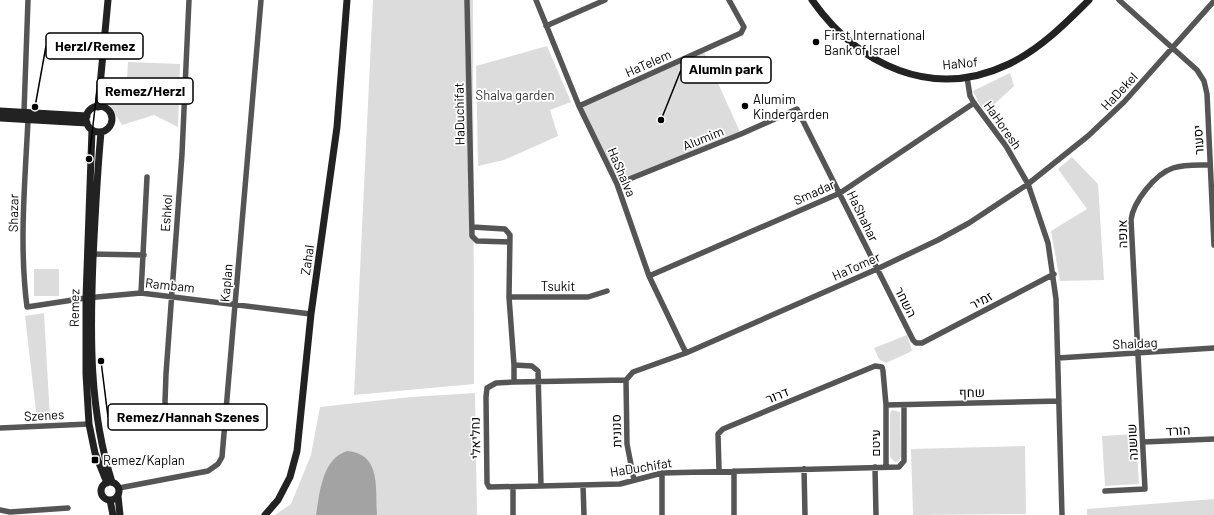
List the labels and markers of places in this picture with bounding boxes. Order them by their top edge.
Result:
place label: First International Bank of Israel [824,27,925,58]
callout: Herzl/Remez [46,33,143,59]
marker: First International Bank of Israel [811,37,821,47]
callout: Alumin park [681,57,771,83]
callout: Remez/Herzl [97,78,193,104]
place label: Alumim Kindergarden [753,91,829,122]
marker: Alumim Kindergarden [740,101,750,111]
callout: Remez/Hannah Szenes [108,404,267,430]
place label: Remez/Kaplan [103,452,185,468]
marker: Remez/Kaplan [90,455,100,465]

